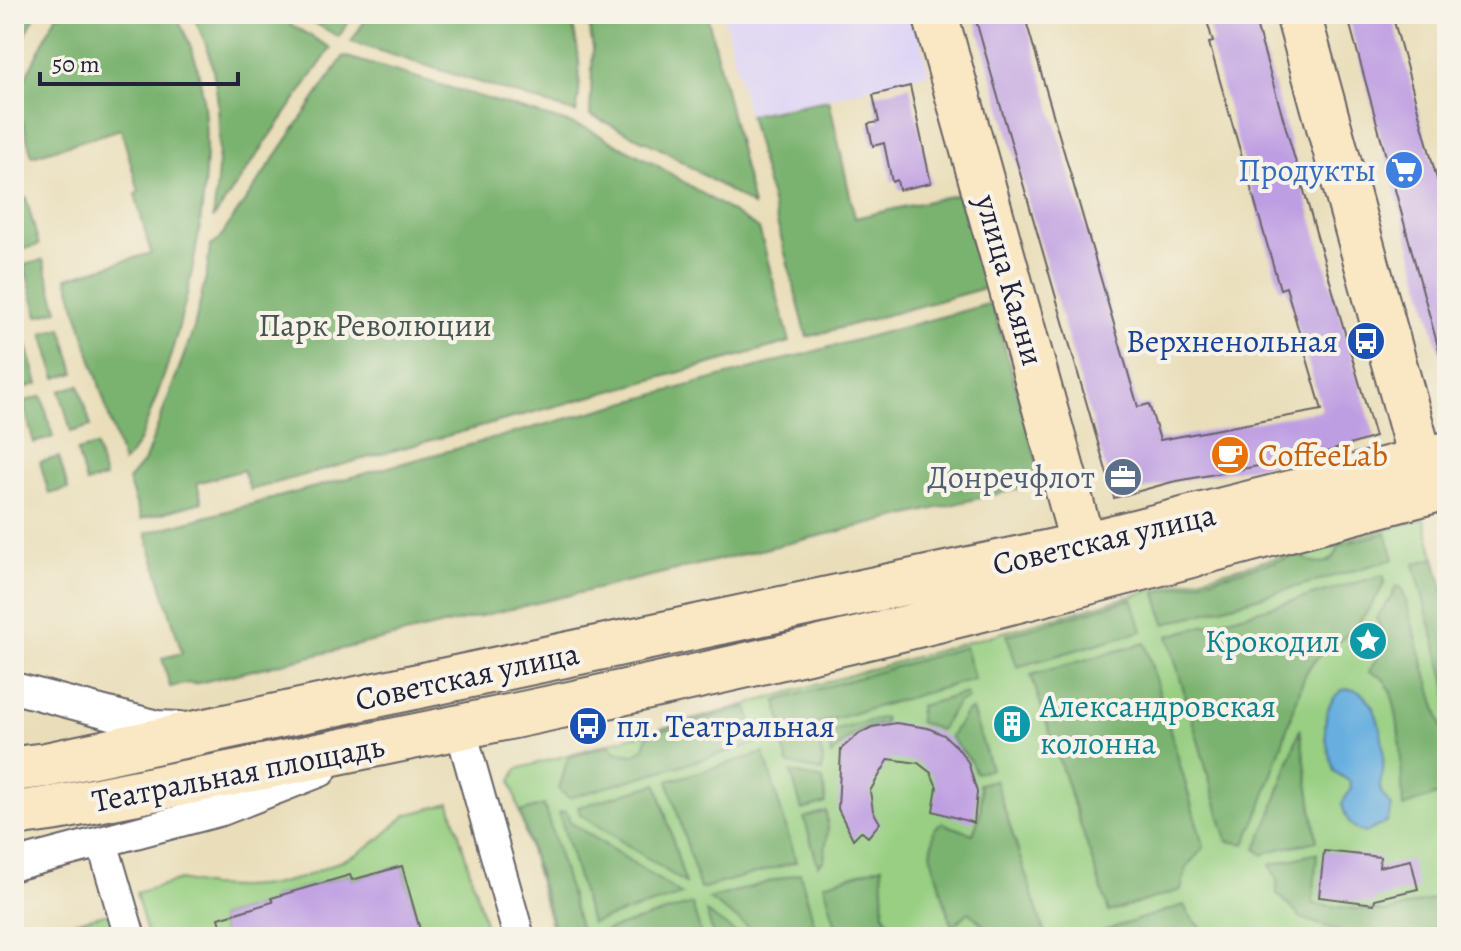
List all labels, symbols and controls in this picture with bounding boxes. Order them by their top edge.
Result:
scale bar [40,36,238,86]
text: 50 m [52,48,100,80]
place label: Продукты [1238,148,1376,192]
supermarket icon: Продукты [1383,149,1425,191]
street label: улица Каяни [964,189,1055,371]
park label: Парк Революции [258,303,492,347]
place label: Верхненольная [1126,319,1338,363]
bus stop icon: Верхненольная [1345,320,1387,362]
place label: CoffeeLab [1258,433,1388,477]
cafe icon: CoffeeLab [1209,434,1251,476]
place label: Донречфлот [927,455,1095,499]
office icon: Донречфлот [1102,456,1144,498]
street label: Советская улица [988,492,1220,586]
place label: Крокодил [1205,619,1340,663]
place icon: Крокодил [1347,620,1389,662]
street label: Советская улица [351,631,583,721]
place label: Александровская колонна [1039,684,1276,765]
building icon: Александровская колонна [991,703,1033,745]
place label: пл. Театральная [616,704,835,748]
bus stop icon: пл. Театральная [567,705,609,747]
street label: Театральная площадь [88,723,388,823]

